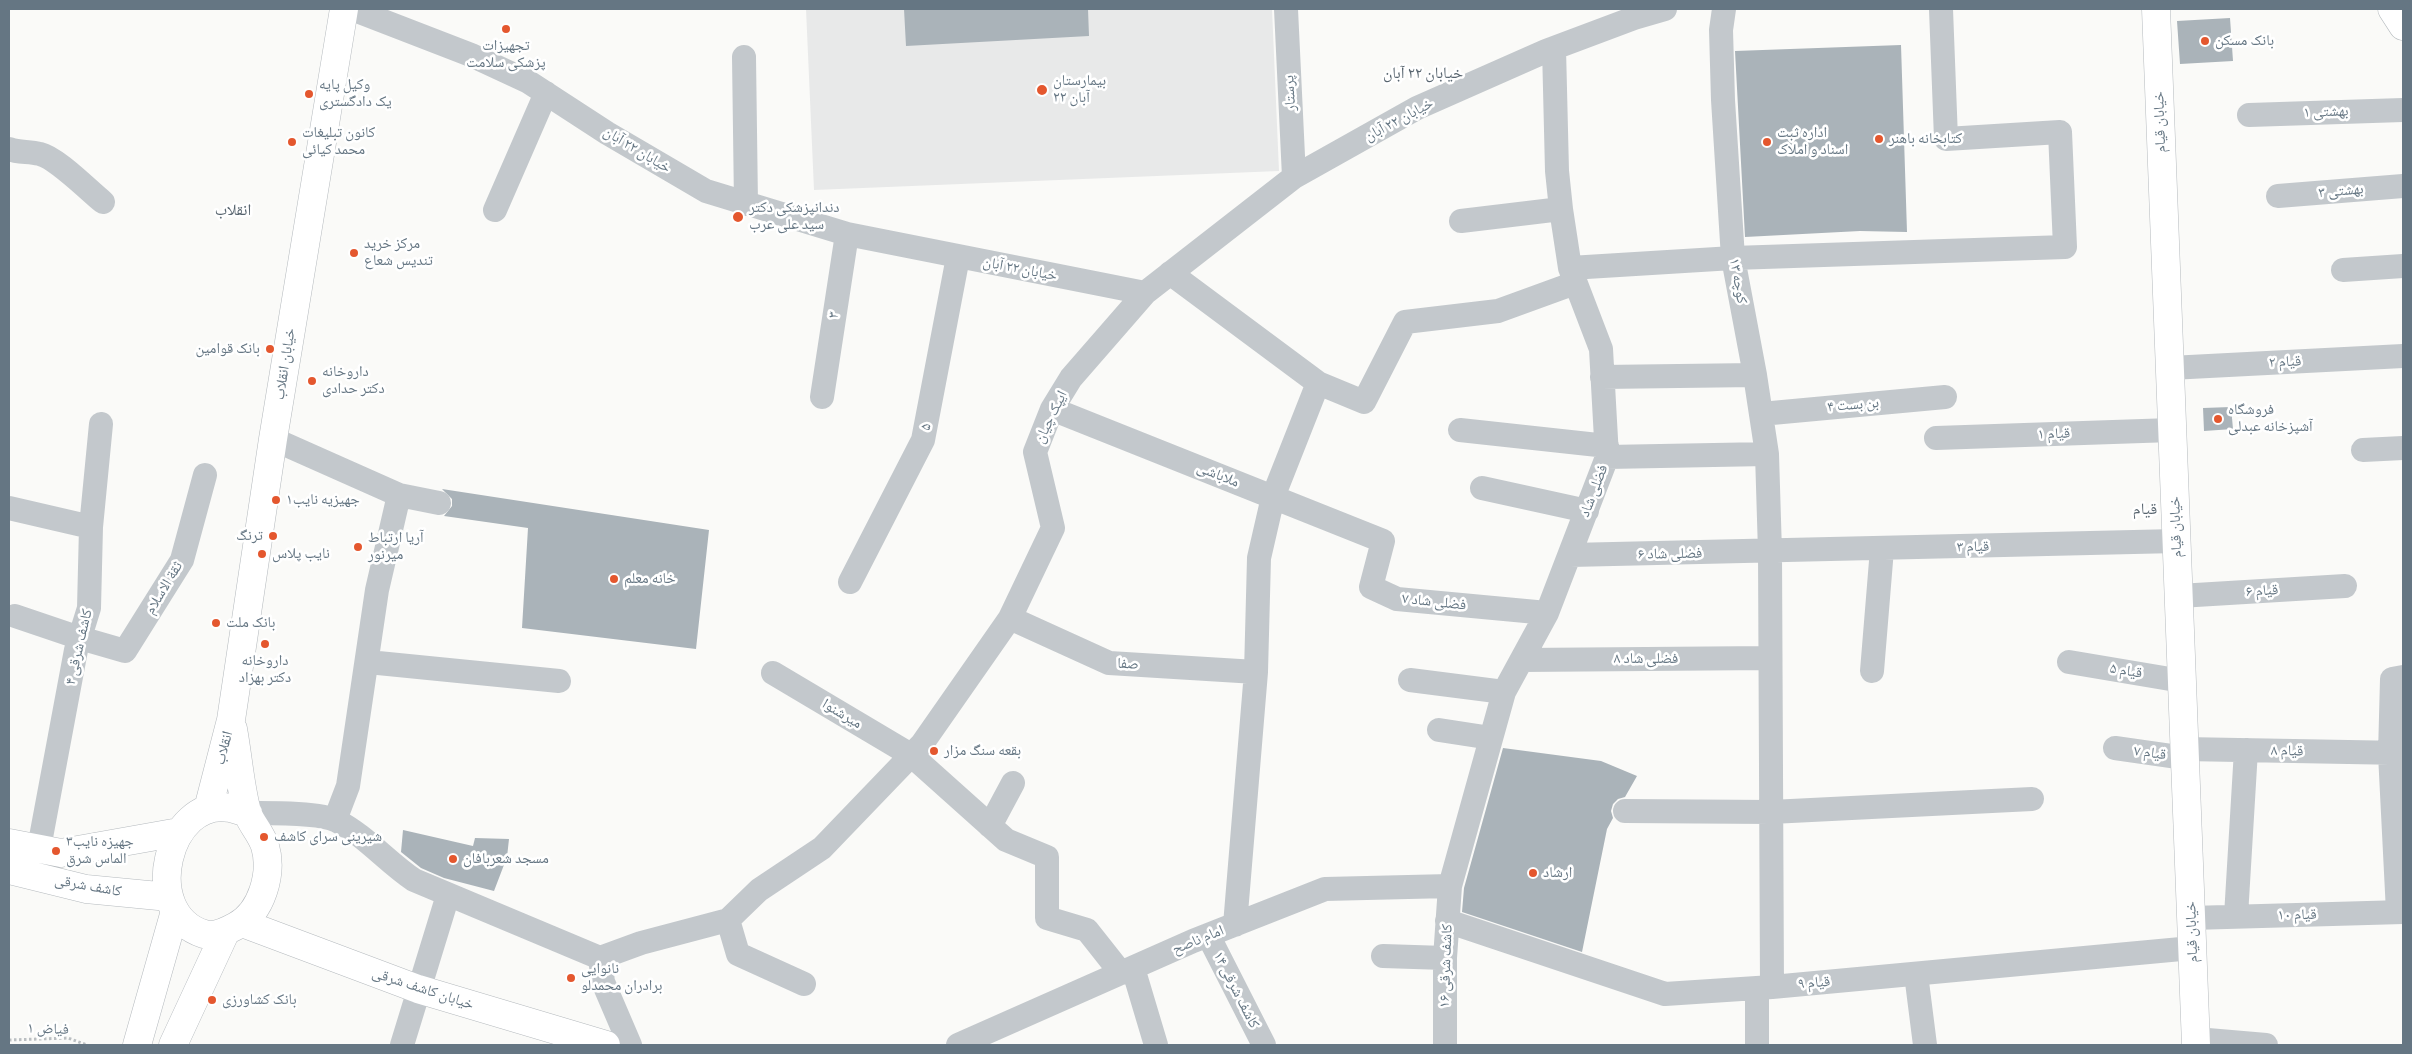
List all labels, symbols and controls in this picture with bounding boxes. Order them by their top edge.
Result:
marker: تجهیزات پزشکی سلامت [500,23,512,35]
place label: بانک مسکن [2215,32,2274,50]
marker: بانک مسکن [2199,35,2211,47]
place label: تجهیزات پزشکی سلامت [466,37,546,72]
district label: خیابان ۲۲ آبان [1383,64,1463,84]
place label: بیمارستان ۲۲ آبان [1053,72,1106,107]
street label: پرستار [1280,75,1300,111]
place label: وکیل پایه یک دادگستری [319,76,392,111]
marker: بیمارستان ۲۲ آبان [1035,83,1049,97]
marker: وکیل پایه یک دادگستری [303,88,315,100]
street label: خیابان قیام [2150,91,2170,153]
street label: خیابان ۲۲ آبان [1362,94,1436,146]
street label: بهشتی ۱ [2303,102,2349,122]
street label: خیابان ۲۲ آبان [600,123,674,177]
place label: کانون تبلیغات محمد کیائی [302,124,375,159]
place label: اداره ثبت اسناد و املاک [1777,124,1848,159]
place label: کتابخانه باهنر [1889,130,1962,148]
marker: کتابخانه باهنر [1873,133,1885,145]
marker: کانون تبلیغات محمد کیائی [286,136,298,148]
marker: اداره ثبت اسناد و املاک [1761,136,1773,148]
street label: بهشتی ۳ [2318,180,2364,202]
place label: دندانپزشکی دکتر سید علی عرب [749,199,840,234]
district label: انقلاب [215,201,251,221]
marker: دندانپزشکی دکتر سید علی عرب [731,210,745,224]
place label: مرکز خرید تندیس شعاع [364,235,433,270]
marker: مرکز خرید تندیس شعاع [348,247,360,259]
street label: خیابان ۲۲ آبان [981,253,1059,285]
street label: کوچه ۱۳ [1725,257,1751,305]
street label: ۳ [825,310,843,320]
street label: خیابان انقلاب [270,327,300,401]
place label: بانک قوامین [195,340,260,358]
marker: بانک قوامین [264,343,276,355]
street label: قیام ۲ [2268,352,2302,372]
place label: داروخانه دکتر حدادی [322,363,385,398]
marker: داروخانه دکتر حدادی [306,375,318,387]
street label: ایپک چیان [1031,388,1071,446]
street label: بن بست ۴ [1826,394,1880,416]
place label: فروشگاه آشپزخانه عبدلی [2228,401,2313,436]
marker: فروشگاه آشپزخانه عبدلی [2212,413,2224,425]
street label: ۵ [917,422,935,432]
street label: قیام ۱ [2037,424,2071,444]
street label: ملاباشی [1194,458,1242,492]
street label: فضلی شاد [1576,462,1612,520]
place label: جهیزیه نایب۱ [286,491,360,509]
marker: جهیزیه نایب۱ [270,494,282,506]
street label: خیابان قیام [2166,496,2186,558]
district label: قیام [2133,500,2157,520]
place label: ترنگ [236,527,263,545]
place label: آریا ارتباط میرنور [368,529,424,564]
marker: ترنگ [267,530,279,542]
street label: قیام ۳ [1957,538,1989,556]
marker: آریا ارتباط میرنور [352,541,364,553]
street label: فضلی شاد ۶ [1638,544,1702,564]
place label: نایب پلاس [272,545,330,563]
marker: نایب پلاس [256,548,268,560]
street label: ثقة‌ الاسلام [141,558,187,618]
place label: خانه معلم [624,570,676,588]
marker: خانه معلم [608,573,620,585]
street label: قیام ۶ [2245,581,2279,601]
street label: فضلی شاد ۷ [1401,590,1467,614]
street label: کاشف شرقی ۴ [62,607,96,687]
place label: بانک ملت [226,614,275,632]
marker: بانک ملت [210,617,222,629]
marker: داروخانه دکتر بهزاد [259,638,271,650]
street label: فضلی شاد ۸ [1614,650,1678,668]
place label: داروخانه دکتر بهزاد [239,652,291,687]
street label: صفا [1117,654,1139,674]
street label: قیام ۵ [2109,660,2143,682]
street label: میرشنوا [819,695,865,733]
street label: انقلاب [211,729,237,767]
place label: بقعه سنگ مزار [944,742,1021,760]
street label: قیام ۷ [2133,742,2167,764]
street label: قیام ۸ [2271,742,2303,760]
marker: بقعه سنگ مزار [928,745,940,757]
place label: شیرینی سرای کاشف [274,828,382,846]
marker: شیرینی سرای کاشف [258,831,270,843]
place label: جهیزه نایب۳ الماس شرق [66,833,134,868]
marker: جهیزه نایب۳ الماس شرق [50,845,62,857]
place label: مسجد شعربافان [463,850,549,868]
marker: مسجد شعربافان [447,853,459,865]
place label: ارشاد [1543,864,1572,882]
marker: ارشاد [1527,867,1539,879]
street label: کاشف شرقی [53,871,123,901]
street label: خیابان قیام [2182,901,2202,963]
street label: قیام ۱۰ [2277,906,2317,924]
street label: امام ناصح [1169,921,1227,959]
street label: کاشف شرقی ۱۶ [1436,924,1456,1008]
street label: کاشف شرقی ۱۴ [1209,948,1263,1032]
place label: نانوایی برادران محمدلو [581,960,662,995]
street label: خیابان کاشف شرقی [370,964,476,1014]
marker: نانوایی برادران محمدلو [565,972,577,984]
street label: قیام ۹ [1797,973,1831,993]
place label: بانک کشاورزی [222,991,297,1009]
marker: بانک کشاورزی [206,994,218,1006]
street label: فیاض ۱ [27,1019,69,1039]

